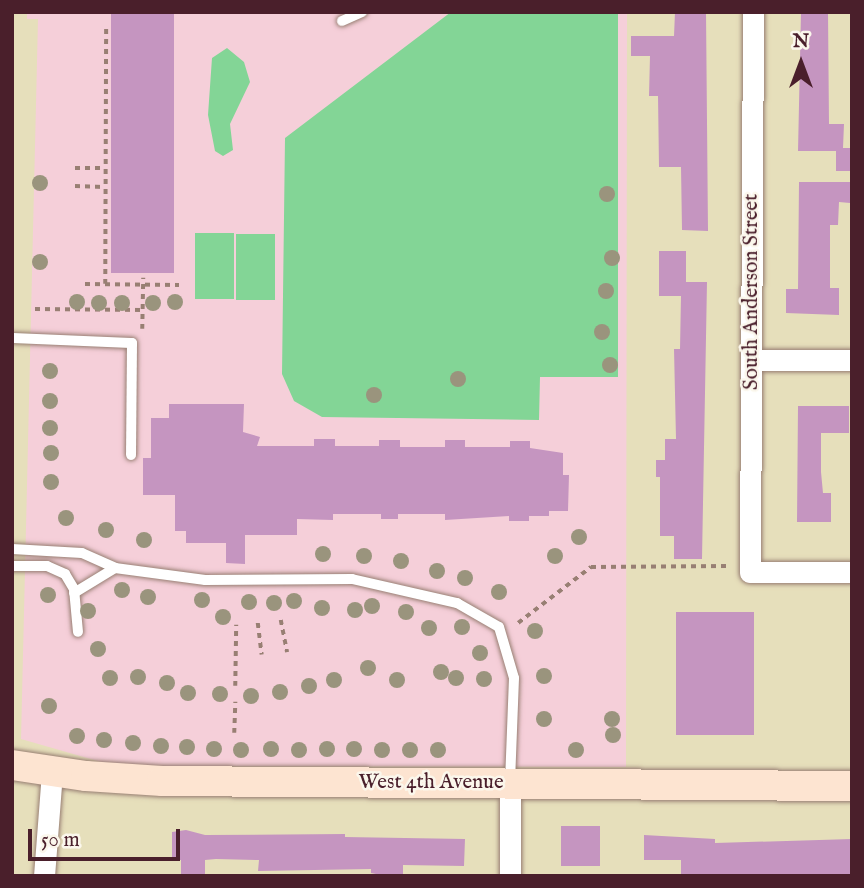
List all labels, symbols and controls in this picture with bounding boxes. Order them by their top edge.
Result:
north arrow [766,28,836,98]
text: N [793,30,809,54]
street label: South Anderson Street [739,194,765,390]
street label: West 4th Avenue [358,770,504,796]
scale bar [32,814,184,858]
text: 50 m [41,827,80,854]

